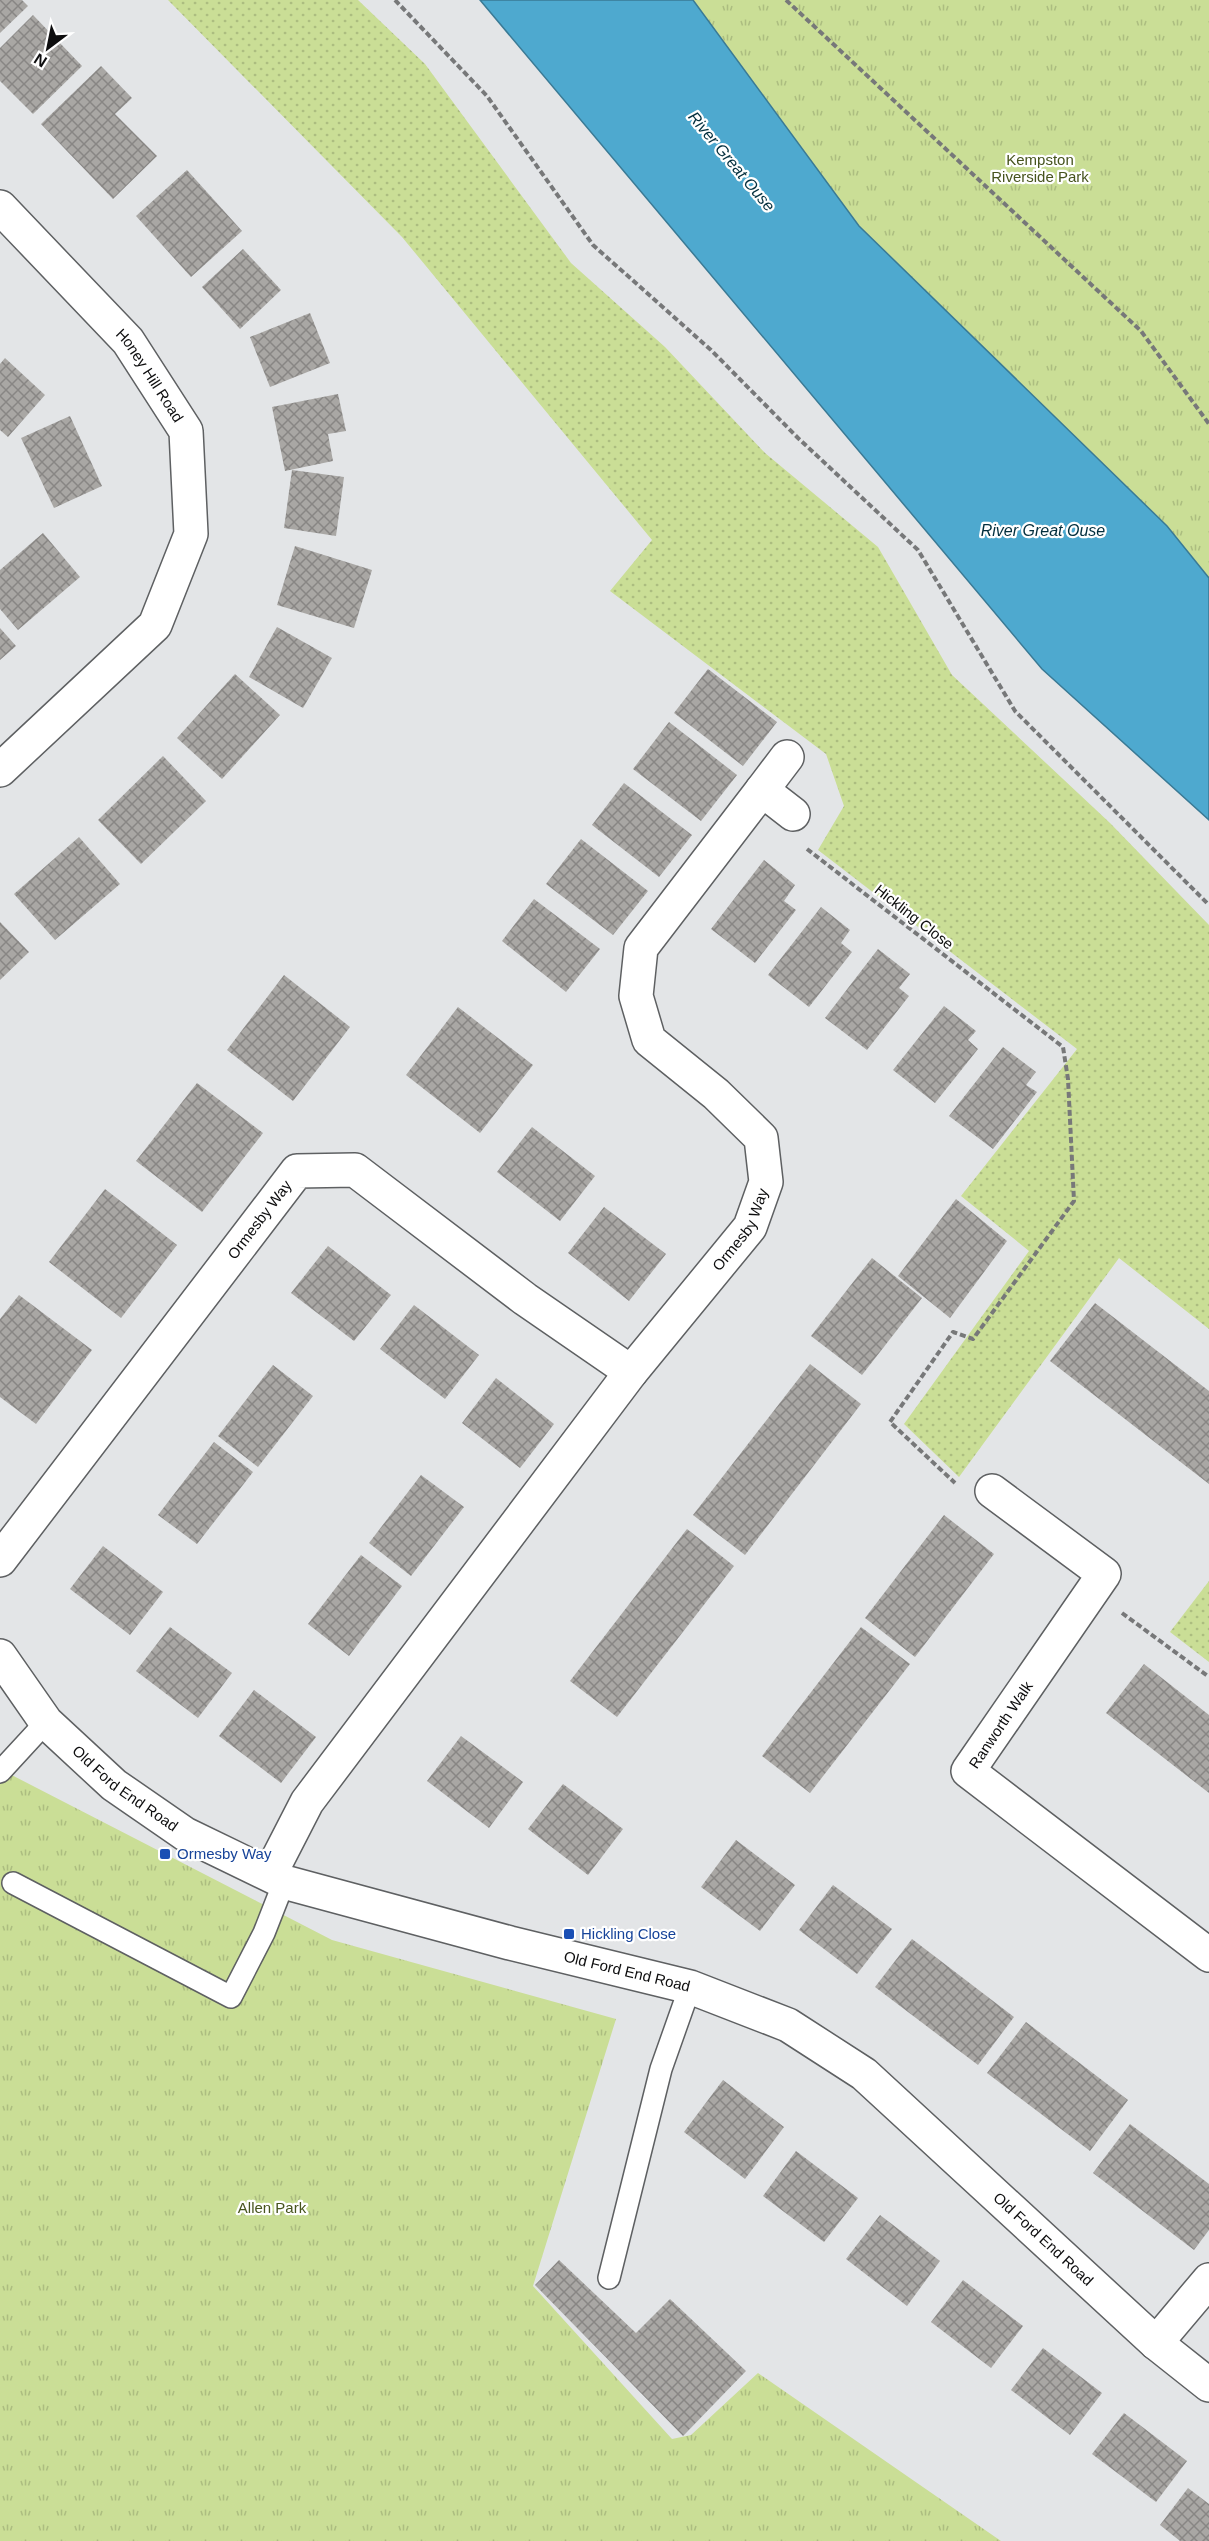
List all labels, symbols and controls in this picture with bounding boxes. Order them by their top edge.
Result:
north arrow [18,18,78,78]
text: N [31,50,50,71]
water label: River Great Ouse [685,108,778,215]
park label: Kempston Riverside Park [991,151,1089,185]
street label: Honey Hill Road [113,325,187,425]
water label: River Great Ouse [981,522,1105,539]
street label: Hickling Close [872,881,957,953]
street label: Ormesby Way [224,1176,295,1262]
street label: Ormesby Way [709,1186,771,1274]
street label: Ranworth Walk [965,1678,1036,1771]
street label: Old Ford End Road [69,1742,181,1834]
place label: Ormesby Way [177,1845,272,1862]
marker: Ormesby Way [158,1847,172,1861]
place label: Hickling Close [581,1925,676,1942]
marker: Hickling Close [562,1927,576,1941]
street label: Old Ford End Road [562,1948,692,1995]
street label: Old Ford End Road [990,2189,1097,2289]
park label: Allen Park [238,2199,307,2216]

